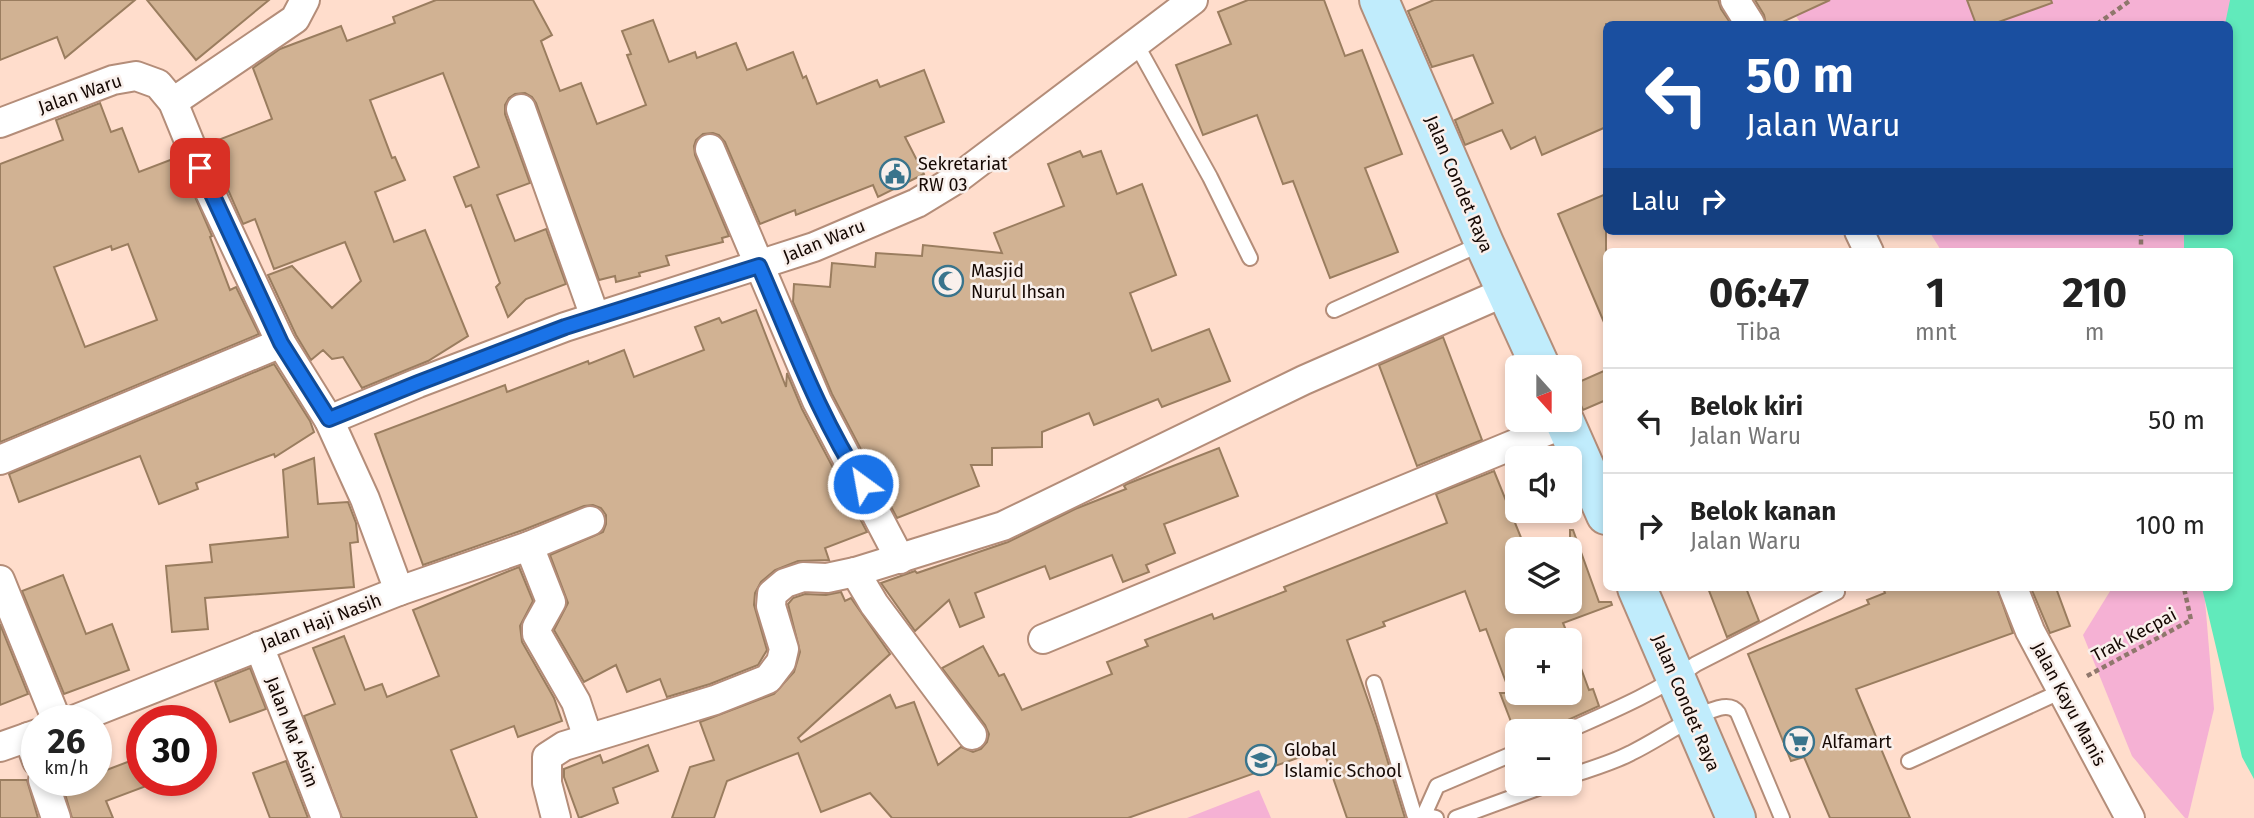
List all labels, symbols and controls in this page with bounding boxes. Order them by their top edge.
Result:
text: 50 m [1746,46,1854,105]
icon: left [1631,49,1722,140]
street label: Jalan Waru [35,69,125,119]
text: Jalan Waru [1746,106,1901,144]
street label: Jalan Condet Raya [1420,112,1498,256]
pin [170,138,230,198]
icon: arrive [181,149,219,187]
place label: Sekretariat RW 03 [918,153,1008,196]
public building icon: Sekretariat RW 03 [878,157,912,191]
icon: right [1694,182,1732,220]
text: Lalu [1631,186,1680,217]
street label: Jalan Waru [780,215,868,267]
place label: Masjid Nurul Ihsan [971,260,1066,303]
mosque icon: Masjid Nurul Ihsan [931,264,965,298]
text: 06:47 [1709,268,1809,318]
text: 1 [1926,268,1945,318]
text: 210 [2062,268,2127,318]
text: Tiba [1737,318,1781,346]
text: mnt [1915,318,1956,346]
text: m [2085,318,2105,346]
north arrow [1505,355,1582,432]
map controls [1505,355,1582,796]
text: Belok kiri [1690,391,1803,422]
icon: left [1631,402,1669,440]
text: 50 m [2148,405,2205,436]
text: Jalan Waru [1690,422,1801,450]
button: sound [1505,446,1582,523]
position arrow [826,447,900,521]
text: Belok kanan [1690,496,1836,527]
icon: right [1631,507,1669,545]
text: 100 m [2136,510,2205,541]
text: Jalan Waru [1690,527,1801,555]
button: layers [1505,537,1582,614]
street label: Jalan Haji Nasih [257,589,385,655]
street label: Trak Kecpai [2088,603,2180,667]
button: + [1505,628,1582,705]
street label: Jalan Condet Raya [1647,631,1725,775]
street label: Jalan Kayu Manis [2027,638,2111,770]
street label: Jalan Ma' Asim [261,673,323,791]
speed limit sign: 30 [126,705,217,796]
button: − [1505,719,1582,796]
text: 26 [48,720,85,762]
supermarket icon: Alfamart [1782,725,1816,759]
place label: Alfamart [1822,731,1892,753]
place label: Global Islamic School [1284,739,1402,782]
school or university icon: Global Islamic School [1244,743,1278,777]
text: km/h [44,757,89,779]

